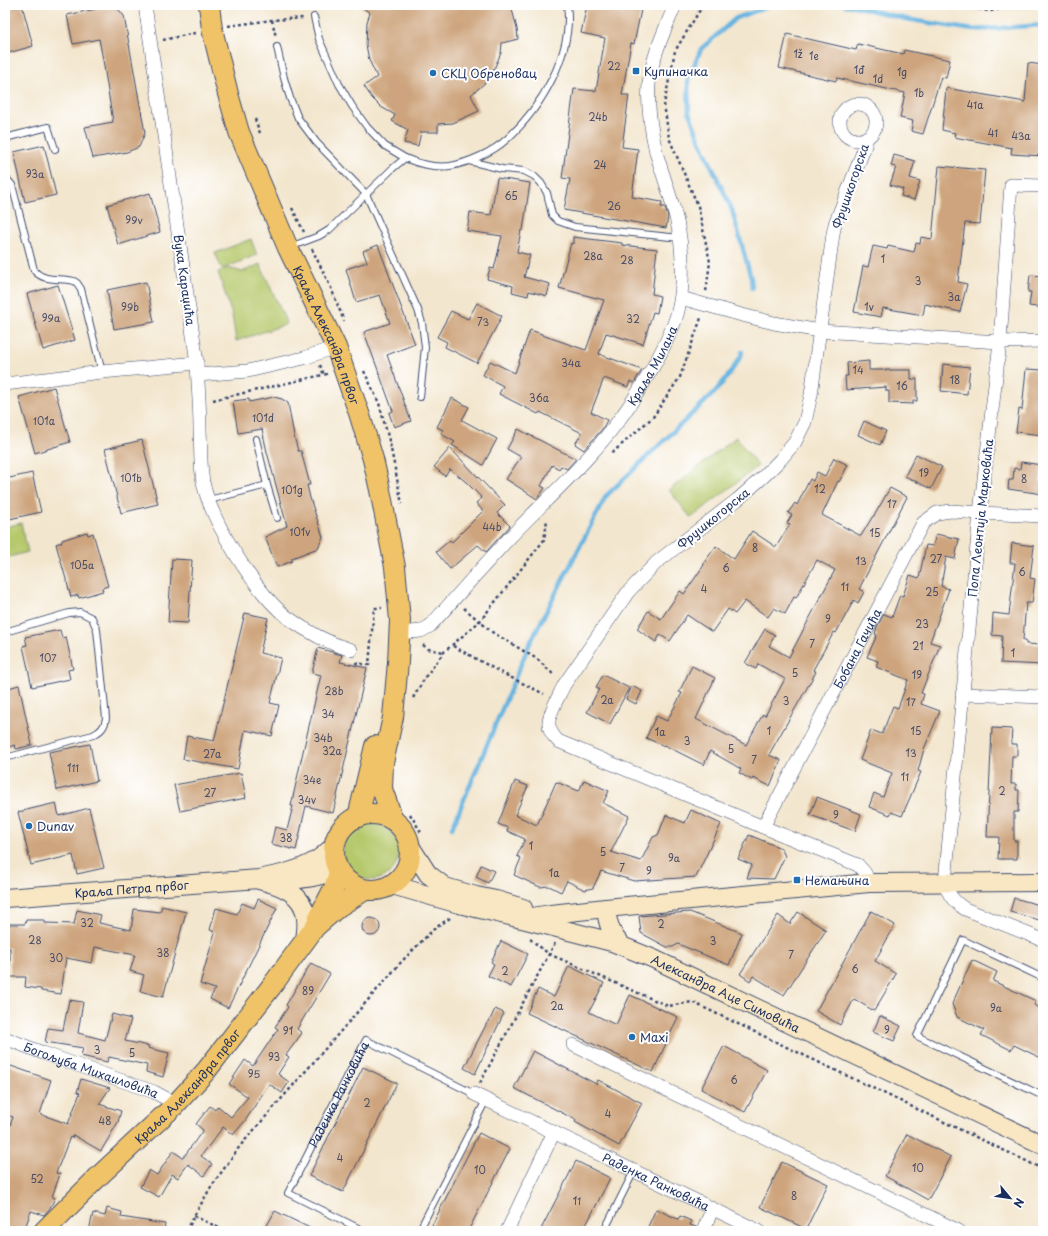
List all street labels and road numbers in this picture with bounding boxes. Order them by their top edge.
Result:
street label: Фрушкогорска [827,141,873,231]
street label: Вука Караџића [170,233,200,327]
street label: Краља Александра првог [289,262,365,408]
street label: Краља Милана [623,323,681,409]
street label: Попа Леонтија Марковића [963,438,997,598]
street label: Фрушкогорска [673,483,754,553]
street label: Бобана Гачића [829,605,886,691]
street label: Краља Петра првог [74,875,190,902]
street label: Александра Аце Симовића [648,950,803,1037]
street label: Краља Александра првог [130,1025,245,1148]
street label: Богољуба Михаиловића [21,1037,163,1102]
street label: Раденка Ранковића [304,1037,373,1150]
street label: Раденка Ранковића [599,1148,713,1215]

